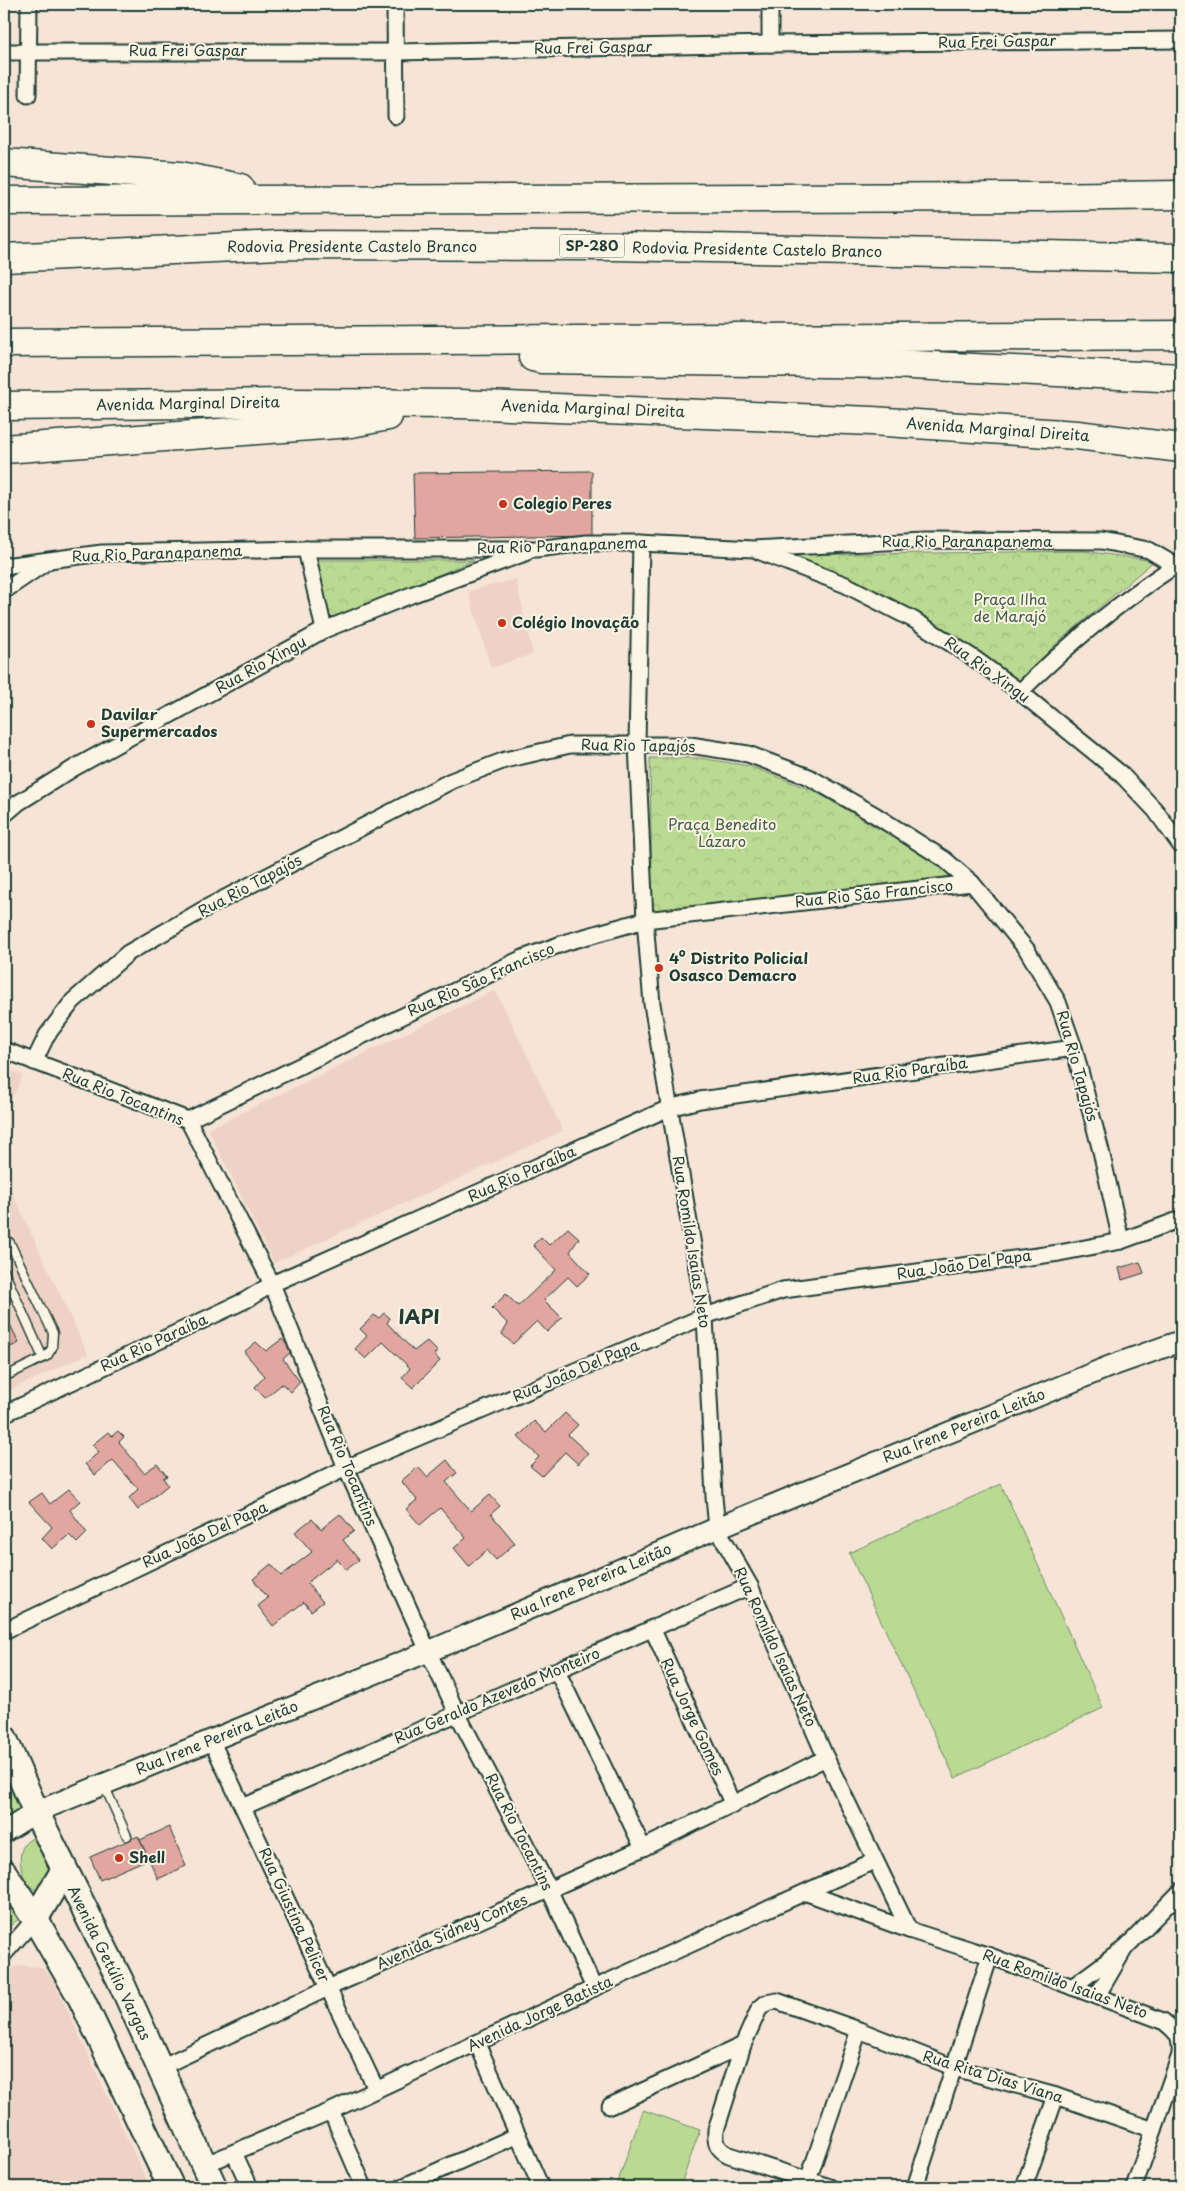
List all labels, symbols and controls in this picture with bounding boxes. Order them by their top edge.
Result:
street label: Rua Frei Gaspar [938,28,1057,53]
street label: Rua Frei Gaspar [534,34,653,59]
street label: Rua Frei Gaspar [129,38,248,61]
street label: Rodovia Presidente Castelo Branco [227,234,477,257]
road number: SP-280 [560,235,624,258]
street label: Rodovia Presidente Castelo Branco [632,235,882,262]
street label: Avenida Marginal Direita [96,389,281,416]
street label: Avenida Marginal Direita [501,393,686,422]
street label: Avenida Marginal Direita [906,411,1091,446]
place label: Colegio Peres [513,491,612,514]
marker: Colegio Peres [497,498,509,510]
street label: Rua Rio Paranapanema [882,529,1053,552]
street label: Rua Rio Paranapanema [476,530,648,559]
street label: Rua Rio Paranapanema [71,538,243,567]
park label: Praça Ilha de Marajó [973,587,1047,627]
place label: Colégio Inovação [512,610,639,633]
marker: Colégio Inovação [496,617,508,629]
street label: Rua Rio Xingu [211,629,310,698]
street label: Rua Rio Xingu [940,630,1035,708]
place label: Davilar Supermercados [101,702,218,742]
marker: Davilar Supermercados [85,718,97,730]
street label: Rua Rio Tapajós [581,732,696,757]
park label: Praça Benedito Lázaro [668,812,776,852]
street label: Rua Rio Tapajós [193,848,305,922]
street label: Rua Rio São Francisco [794,873,954,912]
street label: Rua Rio São Francisco [403,936,558,1021]
place label: 4º Distrito Policial Osasco Demacro [669,946,808,986]
marker: 4º Distrito Policial Osasco Demacro [653,962,665,974]
street label: Rua Rio Tapajós [1052,1007,1105,1124]
street label: Rua Rio Paraíba [851,1050,969,1089]
street label: Rua Rio Tocantins [59,1061,188,1131]
street label: Rua Rio Paraíba [464,1138,579,1207]
street label: Rua Romildo Isaias Neto [667,1154,717,1330]
street label: Rua João Del Papa [895,1243,1033,1284]
district label: IAPI [398,1301,440,1331]
street label: Rua Rio Paraíba [96,1307,211,1377]
street label: Rua João Del Papa [508,1332,643,1407]
street label: Rua Irene Pereira Leitão [879,1382,1048,1468]
street label: Rua Rio Tocantins [313,1401,384,1530]
street label: Rua João Del Papa [138,1494,271,1573]
street label: Rua Irene Pereira Leitão [506,1536,675,1625]
street label: Rua Romildo Isaias Neto [729,1563,824,1730]
street label: Rua Geraldo Azevedo Monteiro [390,1641,603,1749]
street label: Rua Jorge Gomes [656,1654,731,1779]
street label: Rua Irene Pereira Leitão [132,1694,301,1780]
street label: Rua Rio Tocantins [481,1769,560,1894]
street label: Rua Giustina Pelicer [254,1843,337,1986]
place label: Shell [129,1845,165,1868]
marker: Shell [113,1852,125,1864]
street label: Avenida Getúlio Vargas [63,1881,158,2044]
street label: Avenida Sidney Contes [372,1887,531,1974]
street label: Rua Romildo Isaias Neto [980,1942,1151,2023]
street label: Avenida Jorge Batista [463,1969,616,2056]
street label: Rua Rita Dias Viana [920,2043,1067,2108]

